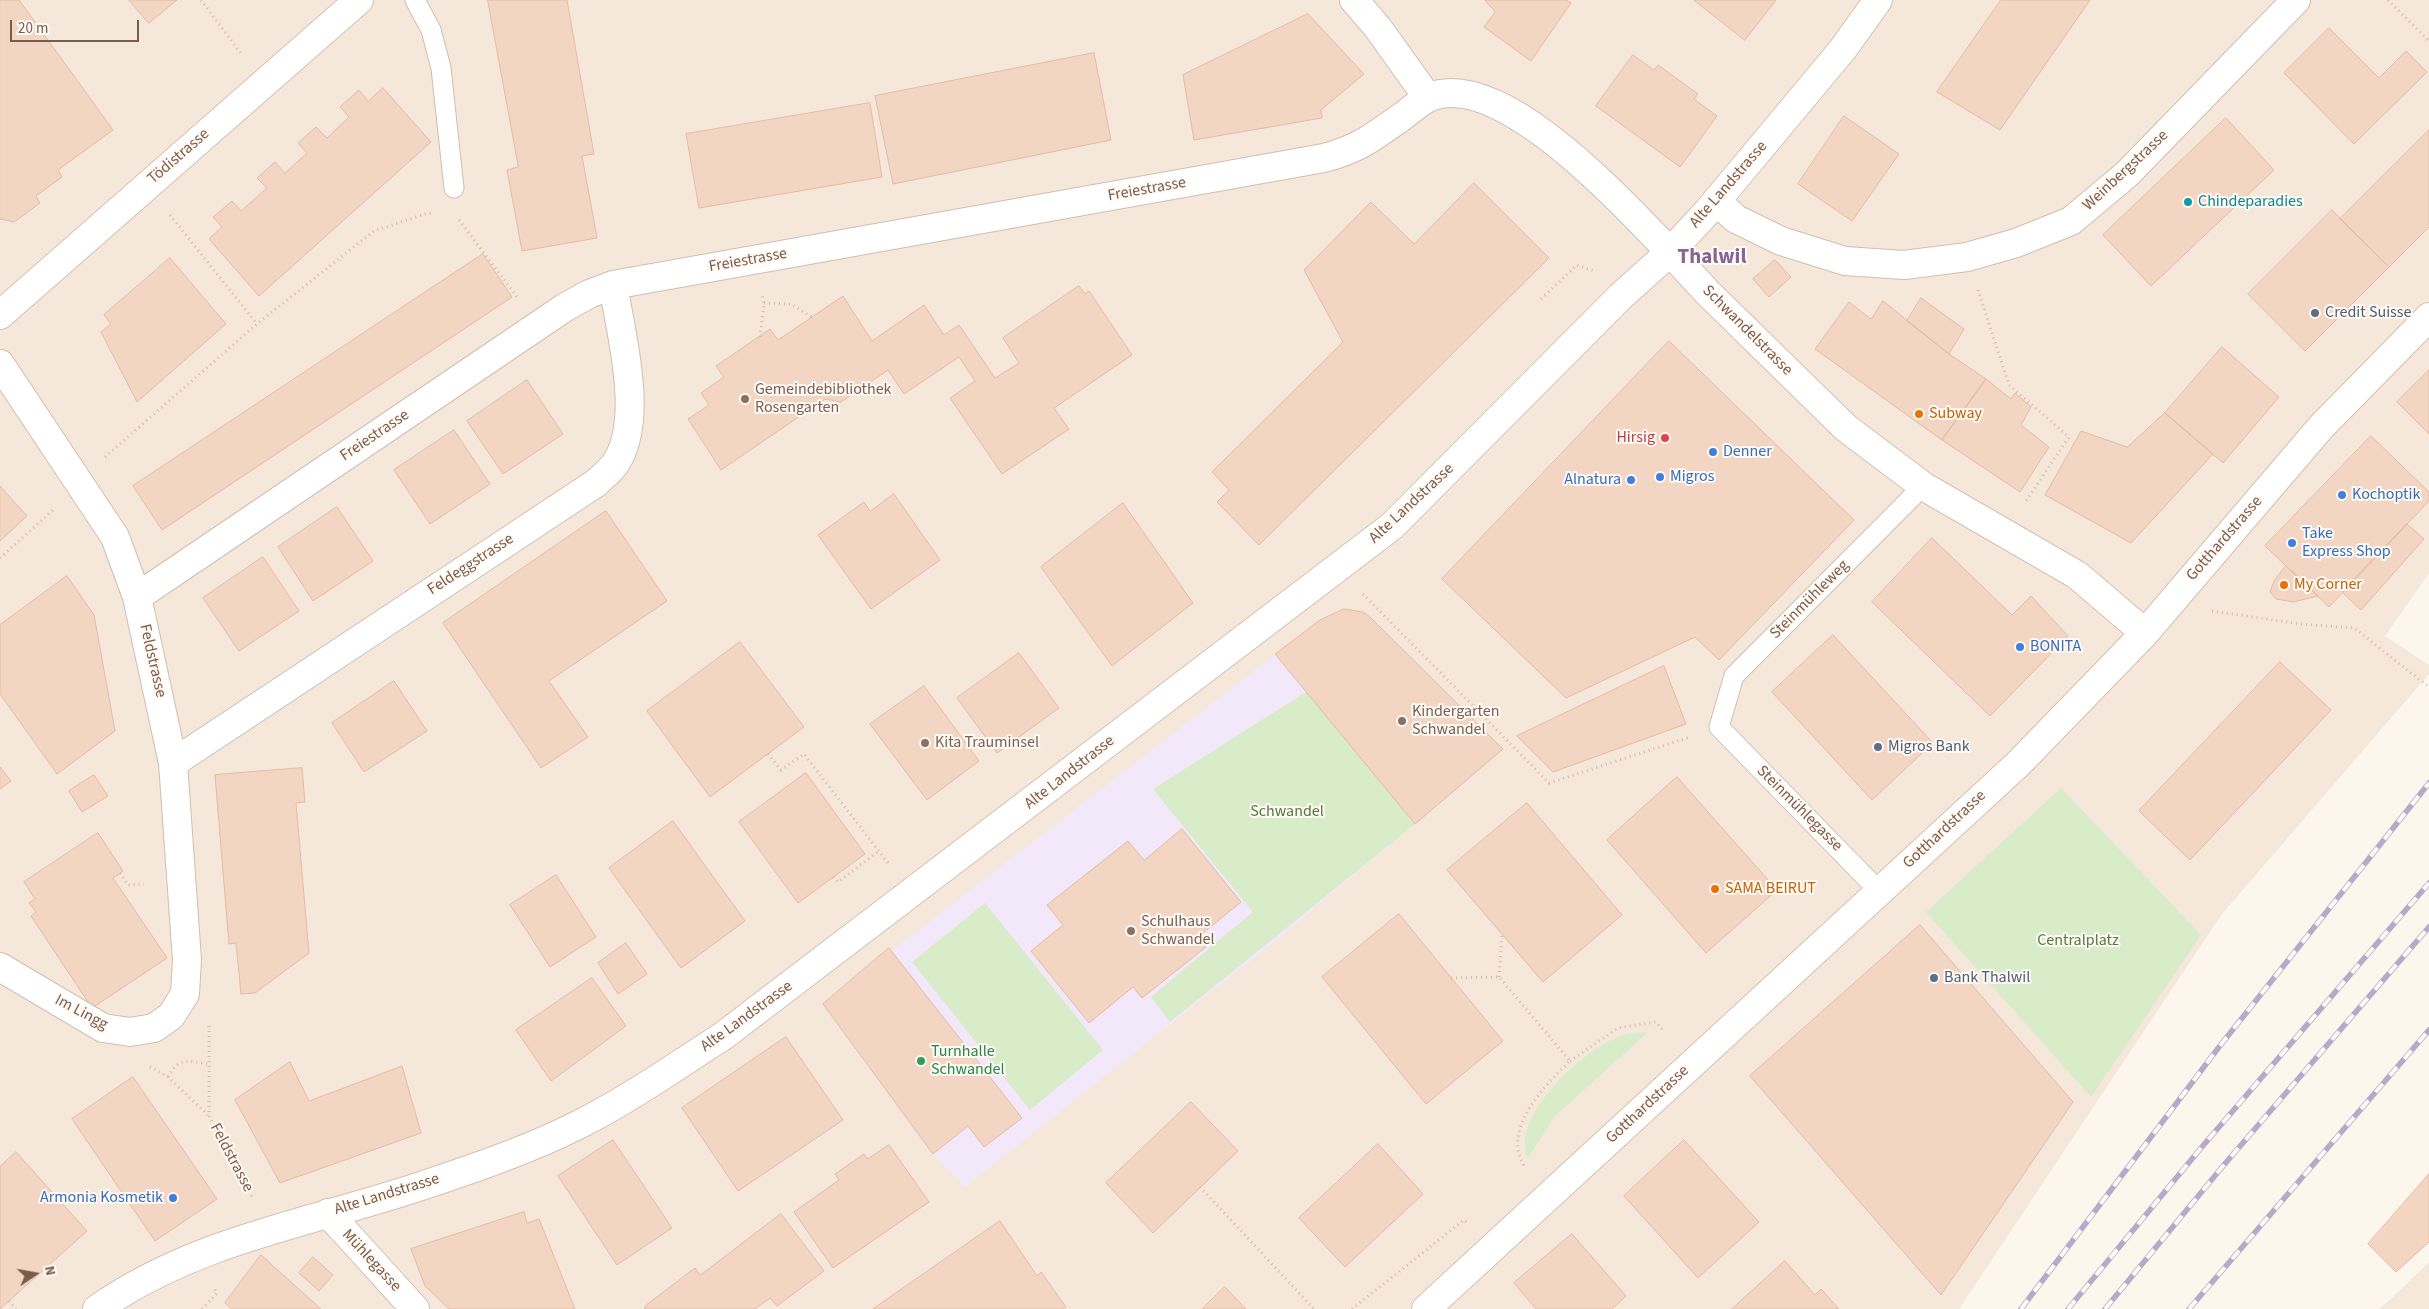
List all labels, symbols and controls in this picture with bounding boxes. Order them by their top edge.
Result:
scale bar [12,10,141,42]
text: 20 m [18,18,48,39]
street label: Tödistrasse [144,125,214,189]
street label: Weinbergstrasse [2079,127,2173,215]
street label: Alte Landstrasse [1686,138,1772,232]
street label: Freiestrasse [1106,174,1188,206]
place label: Chindeparadies [2198,192,2303,212]
marker: Chindeparadies [2182,196,2194,208]
street label: Freiestrasse [707,245,789,277]
district label: Thalwil [1678,245,1746,271]
street label: Schwandelstrasse [1698,282,1796,380]
place label: Credit Suisse [2325,303,2411,323]
marker: Credit Suisse [2309,307,2321,319]
place label: Gemeindebibliothek Rosengarten [755,380,892,418]
marker: Gemeindebibliothek Rosengarten [739,393,751,405]
place label: Subway [1929,404,1982,424]
street label: Freiestrasse [337,406,413,466]
marker: Subway [1913,408,1925,420]
place label: Hirsig [1616,428,1655,448]
marker: Hirsig [1659,432,1671,444]
place label: Denner [1723,442,1772,462]
marker: Denner [1707,446,1719,458]
street label: Alte Landstrasse [1366,460,1458,548]
place label: Migros [1670,467,1714,487]
place label: Alnatura [1564,470,1621,490]
marker: Migros [1654,471,1666,483]
marker: Alnatura [1625,474,1637,486]
place label: Kochoptik [2352,485,2420,505]
marker: Kochoptik [2336,489,2348,501]
street label: Gotthardstrasse [2183,493,2267,585]
place label: Take Express Shop [2302,524,2391,562]
street label: Feldeggstrasse [424,530,518,600]
marker: Take Express Shop [2286,537,2298,549]
street label: Steinmühleweg [1766,556,1854,644]
place label: My Corner [2294,575,2362,595]
marker: My Corner [2278,579,2290,591]
street label: Feldstrasse [134,622,170,700]
place label: BONITA [2030,637,2081,657]
marker: BONITA [2014,641,2026,653]
place label: Kindergarten Schwandel [1412,702,1499,740]
marker: Kindergarten Schwandel [1396,715,1408,727]
street label: Alte Landstrasse [1021,732,1119,814]
place label: Kita Trauminsel [935,733,1039,753]
marker: Kita Trauminsel [919,737,931,749]
place label: Migros Bank [1888,737,1970,757]
marker: Migros Bank [1872,741,1884,753]
street label: Steinmühlegasse [1752,762,1846,856]
street label: Gotthardstrasse [1900,787,1990,873]
park label: Schwandel [1250,802,1324,822]
place label: SAMA BEIRUT [1725,879,1816,899]
marker: SAMA BEIRUT [1709,883,1721,895]
place label: Schulhaus Schwandel [1141,912,1215,950]
marker: Schulhaus Schwandel [1125,925,1137,937]
park label: Centralplatz [2037,931,2119,951]
place label: Bank Thalwil [1944,968,2030,988]
marker: Bank Thalwil [1928,972,1940,984]
street label: Alte Landstrasse [697,977,797,1057]
street label: Im Lingg [51,991,111,1035]
place label: Turnhalle Schwandel [931,1042,1005,1080]
marker: Turnhalle Schwandel [915,1055,927,1067]
street label: Gotthardstrasse [1603,1062,1693,1148]
street label: Feldstrasse [205,1120,257,1196]
street label: Alte Landstrasse [332,1170,442,1220]
place label: Armonia Kosmetik [40,1188,163,1208]
marker: Armonia Kosmetik [167,1192,179,1204]
street label: Mühlegasse [337,1226,405,1296]
north arrow [10,1249,60,1299]
text: N [39,1264,60,1278]

